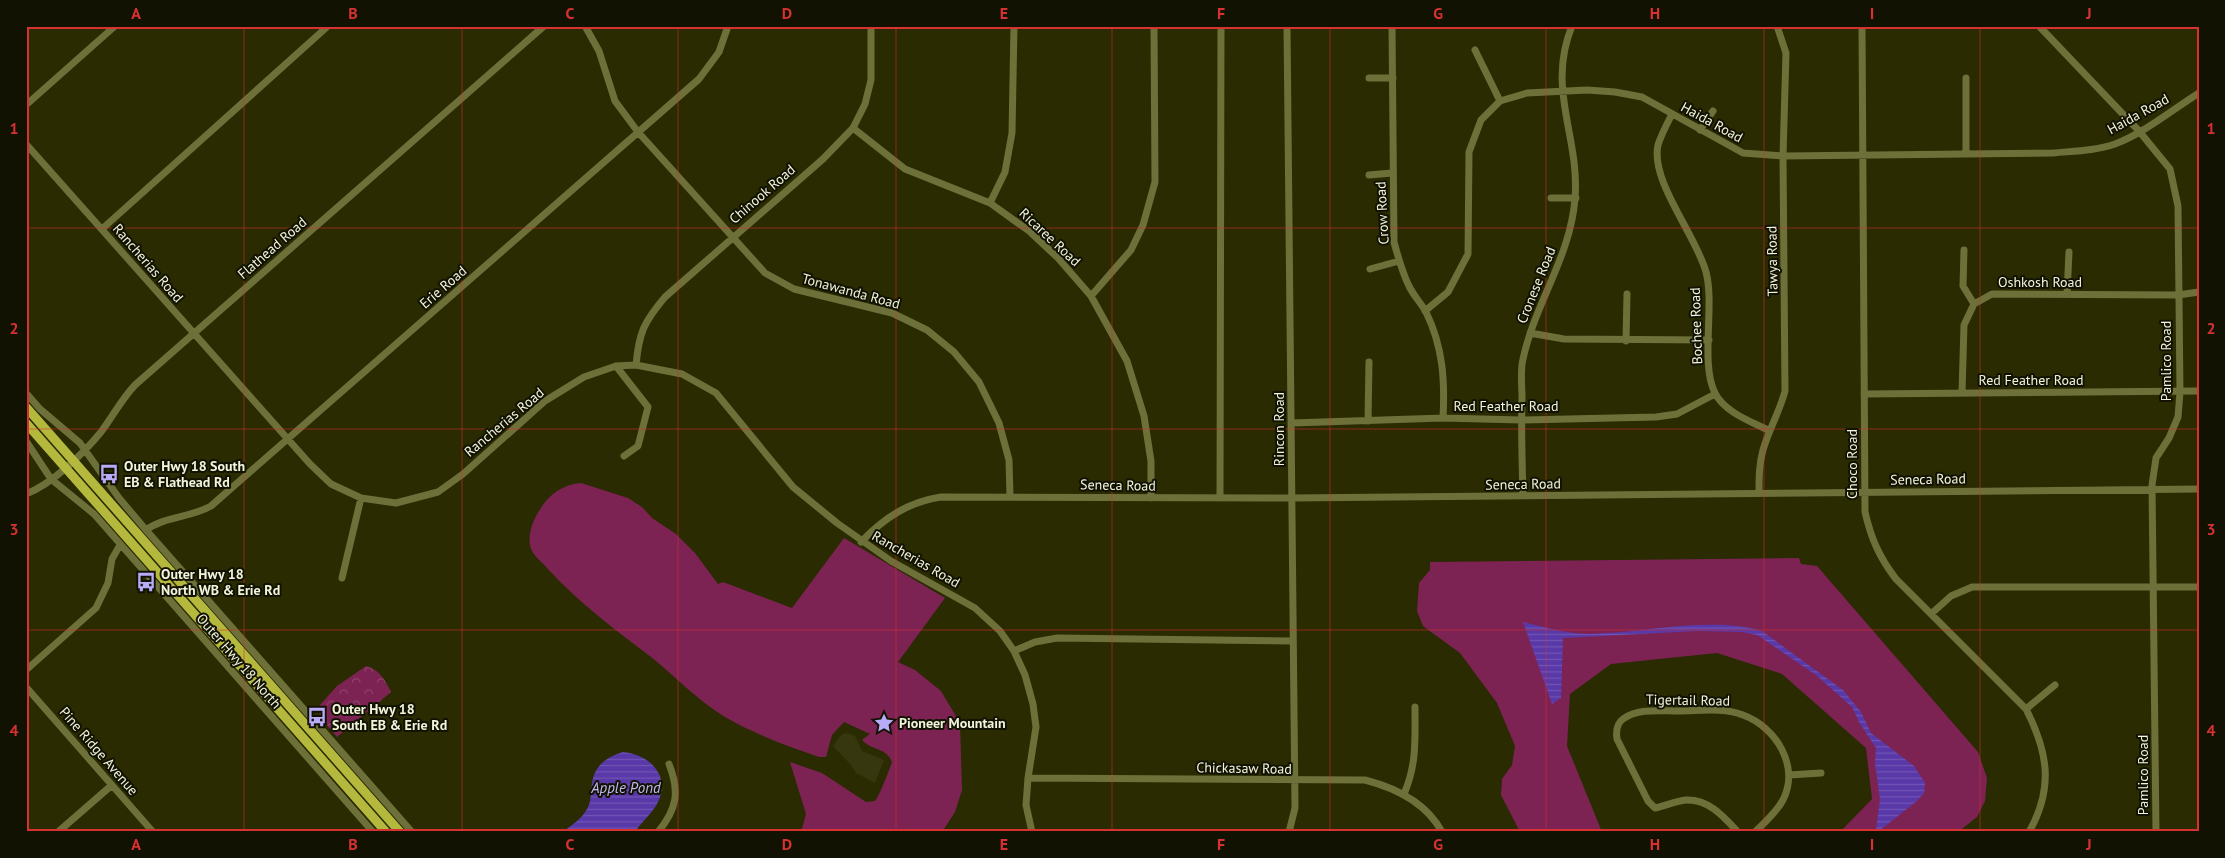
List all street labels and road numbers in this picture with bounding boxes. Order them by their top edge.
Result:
street label: Haida Road [2104,90,2172,138]
street label: Haida Road [1678,98,1746,146]
street label: Chinook Road [725,160,799,228]
street label: Crow Road [1371,181,1393,245]
street label: Ricaree Road [1016,204,1084,270]
street label: Flathead Road [234,213,310,283]
street label: Rancherias Road [109,220,187,306]
street label: Tawya Road [1762,226,1782,296]
street label: Cronese Road [1512,244,1560,326]
street label: Erie Road [416,262,470,312]
street label: Tonawanda Road [800,269,902,313]
street label: Oshkosh Road [1998,273,2082,291]
street label: Bochee Road [1686,287,1706,365]
street label: Pamlico Road [2157,321,2175,401]
street label: Red Feather Road [1979,371,2084,389]
street label: Rancherias Road [460,383,548,461]
street label: Rincon Road [1270,392,1288,466]
street label: Red Feather Road [1454,397,1559,415]
street label: Choco Road [1843,429,1861,499]
street label: Seneca Road [1890,469,1966,489]
street label: Seneca Road [1485,474,1561,494]
street label: Seneca Road [1080,475,1156,495]
street label: Rancherias Road [869,527,963,591]
street label: Outer Hwy 18 North [193,610,285,712]
street label: Tigertail Road [1646,690,1730,710]
street label: Pine Ridge Avenue [56,703,142,799]
street label: Pamlico Road [2134,735,2152,815]
street label: Chickasaw Road [1196,758,1292,778]

